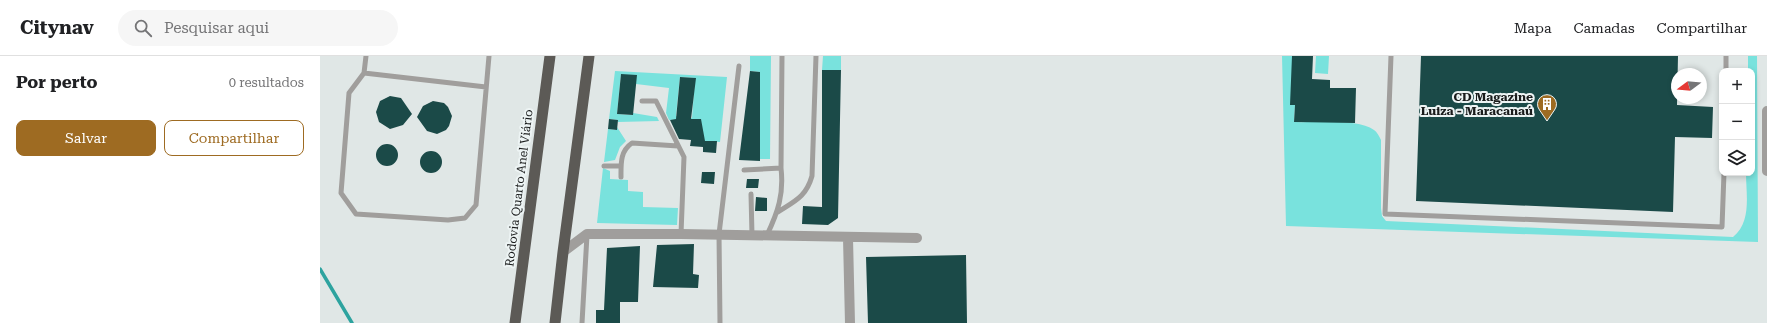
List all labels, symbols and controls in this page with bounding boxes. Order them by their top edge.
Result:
search box [118,10,398,46]
text: Citynav [20,16,94,39]
icon: search [132,17,154,39]
text: Pesquisar aqui [164,19,269,37]
text: Mapa [1514,20,1551,36]
text: Camadas [1573,20,1635,36]
text: Compartilhar [1657,20,1747,36]
north arrow [1671,68,1707,104]
map controls [1719,68,1755,176]
button: + [1719,68,1755,104]
text: Por perto [16,72,97,92]
text: 0 resultados [229,75,304,90]
place label: CD Magazine Luiza - Maracanaú [1421,90,1533,118]
building icon: CD Magazine Luiza - Maracanaú [1536,93,1558,121]
button: − [1719,104,1755,140]
street label: Rodovia Quarto Anel Viário [502,109,536,267]
button: Salvar [16,120,156,156]
button: Compartilhar [164,120,304,156]
button: layers [1719,140,1755,176]

